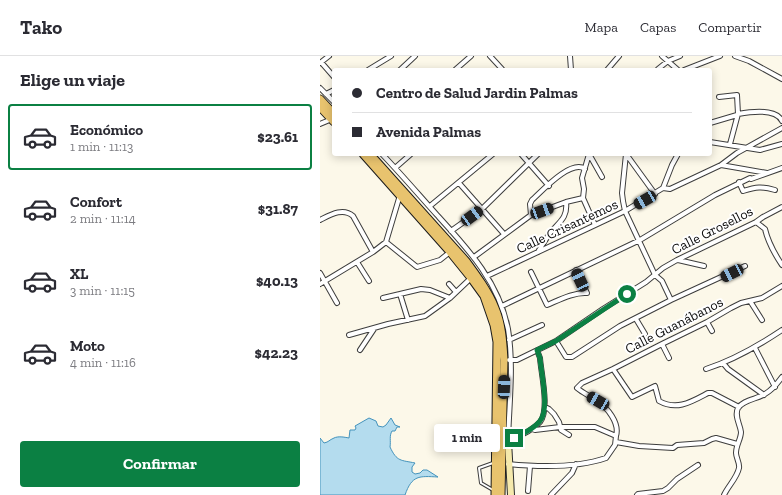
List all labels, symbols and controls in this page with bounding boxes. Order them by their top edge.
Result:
text: Tako [20,16,62,39]
text: Mapa [585,19,618,36]
text: Capas [640,19,676,36]
text: Compartir [698,19,762,36]
text: Elige un viaje [20,69,125,91]
text: Centro de Salud Jardin Palmas [376,84,578,102]
icon: car [22,119,58,155]
text: Económico [70,121,143,139]
text: Avenida Palmas [376,123,481,141]
text: $23.61 [257,128,298,146]
text: 1 min · 11:13 [70,139,133,154]
car [632,189,658,211]
icon: car [22,191,58,227]
text: Confort [70,193,122,211]
street label: Calle Crisantemos [514,196,621,257]
text: $31.87 [258,200,298,218]
car [529,201,555,221]
street label: Calle Grosellos [669,203,756,258]
car [459,204,485,228]
text: 2 min · 11:14 [70,211,136,226]
car [719,262,745,284]
icon: car [22,263,58,299]
text: XL [70,265,88,283]
car [569,267,591,293]
text: $40.13 [256,272,298,290]
text: 3 min · 11:15 [70,283,135,298]
route start [618,285,636,303]
street label: Calle Guanábanos [622,293,726,357]
icon: car [22,335,58,371]
text: Moto [70,337,105,355]
text: $42.23 [255,344,298,362]
text: 4 min · 11:16 [70,355,136,370]
car [498,375,510,399]
car [585,390,611,412]
callout: 1 min [434,424,500,452]
route end [505,429,523,447]
text: 1 min [452,430,482,445]
button: Confirmar [20,441,300,487]

